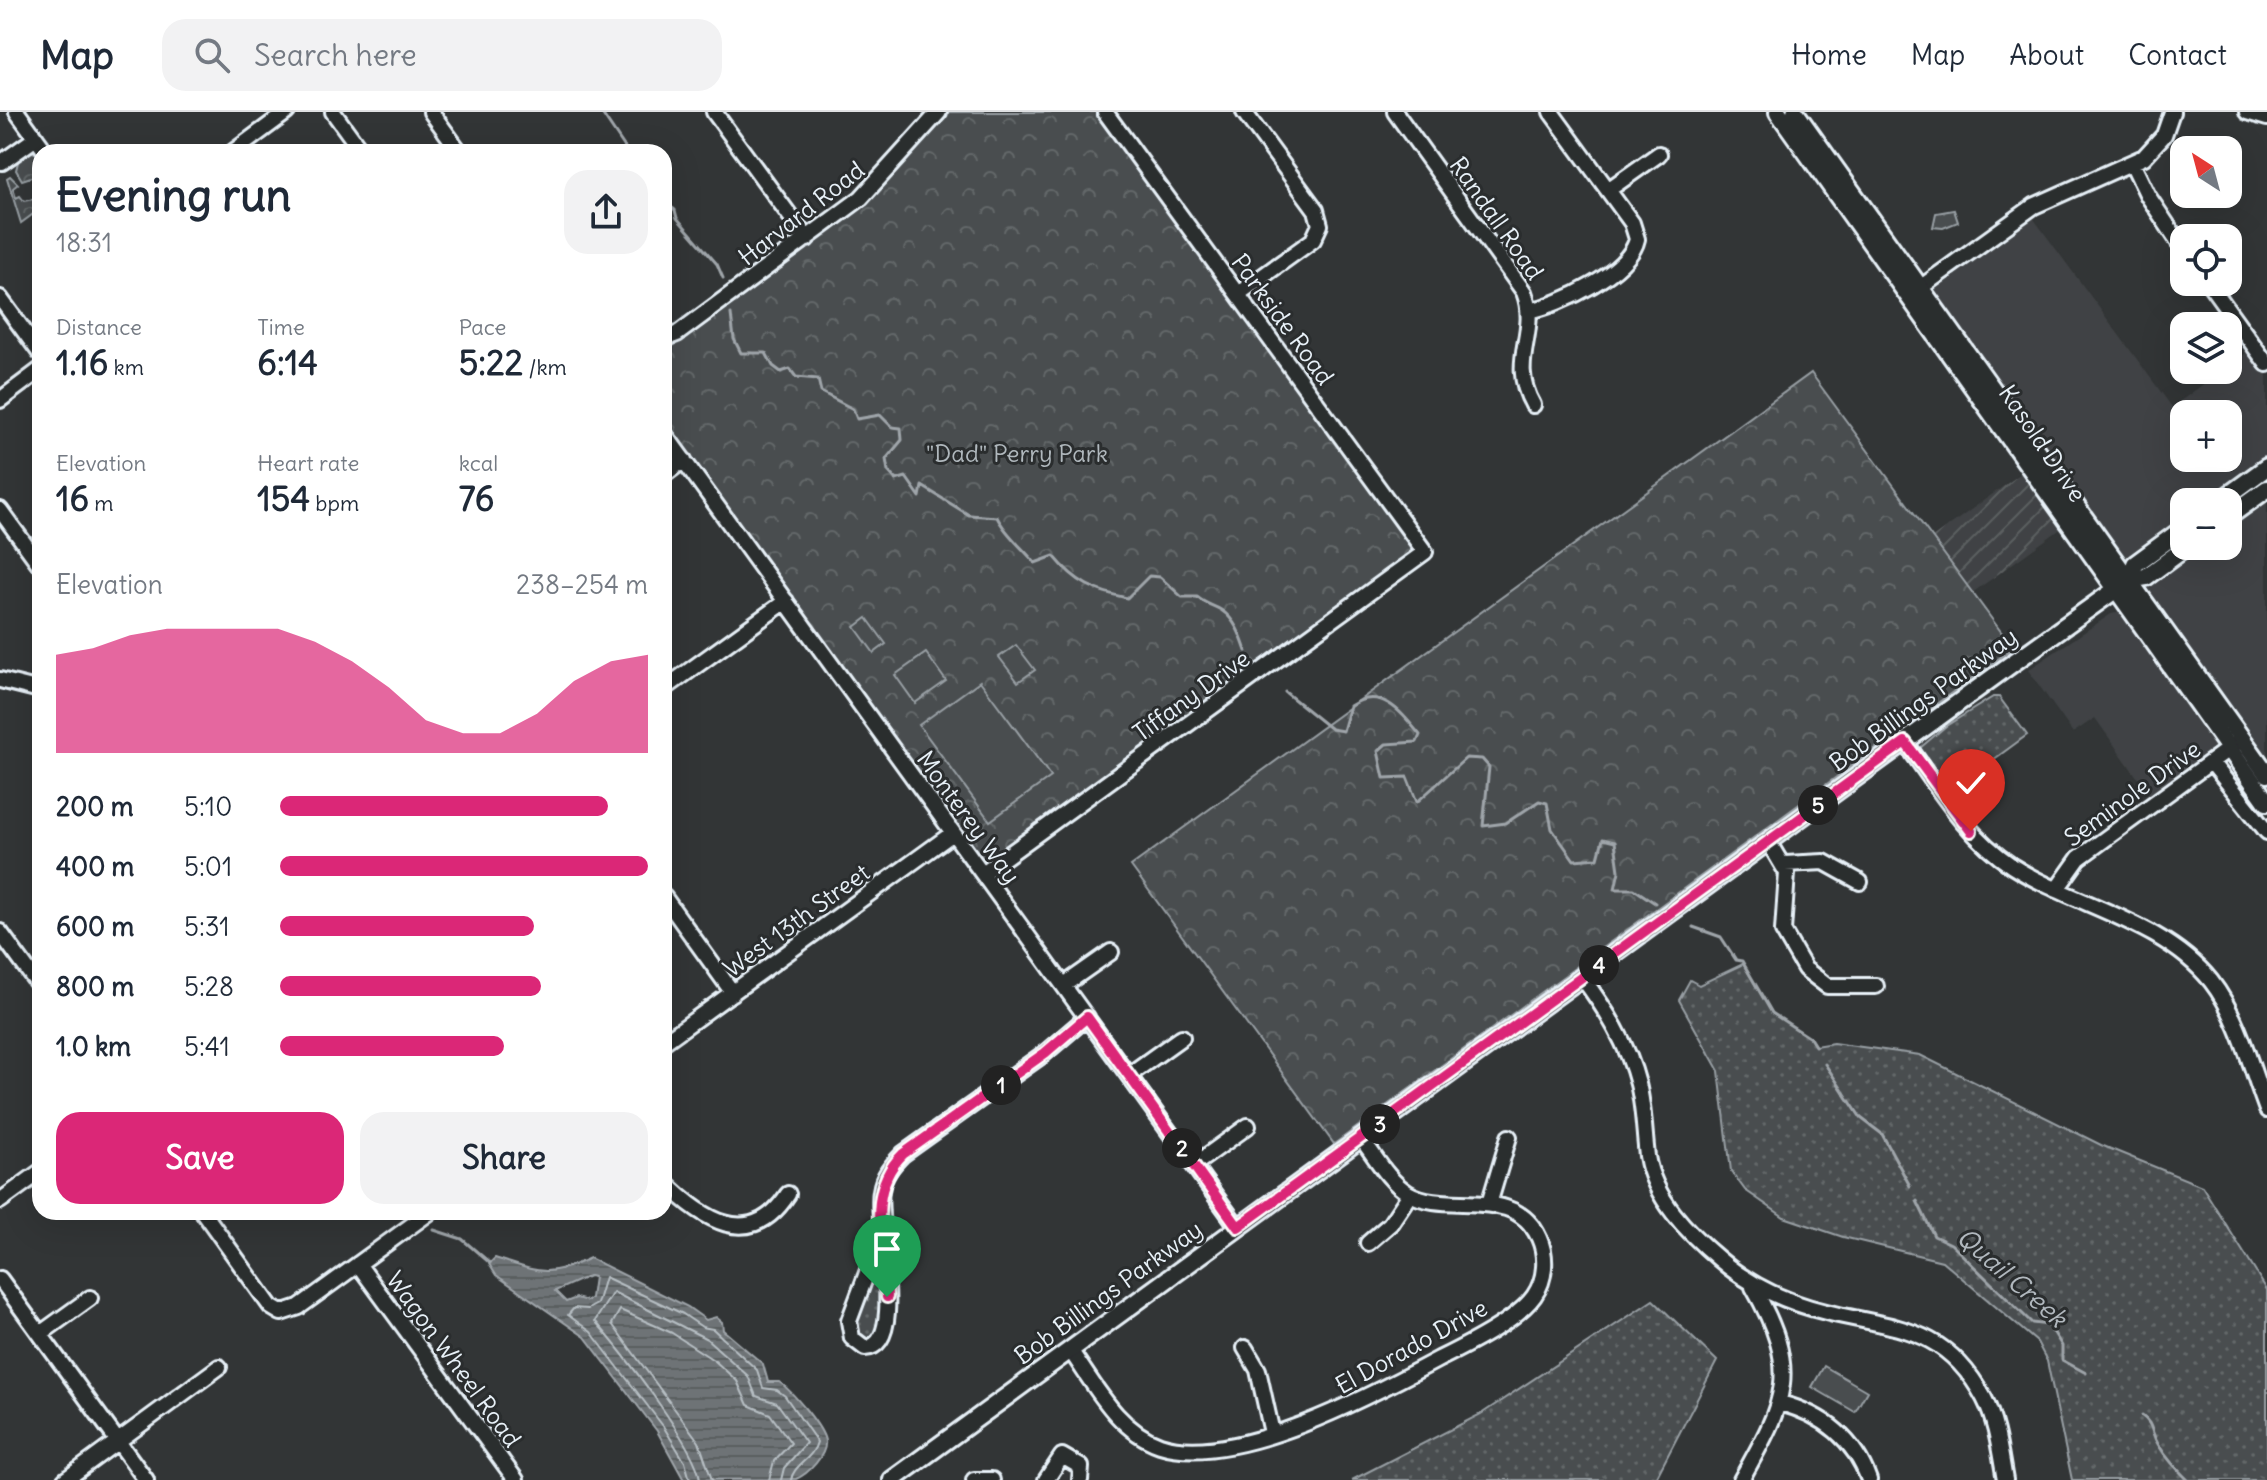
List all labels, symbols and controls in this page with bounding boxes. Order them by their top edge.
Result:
search box [162,19,722,91]
text: Map [40,32,114,79]
icon: search [190,33,234,77]
text: Search here [254,36,417,74]
text: Home [1791,37,1867,73]
text: Map [1911,37,1965,73]
text: About [2009,37,2084,73]
text: Contact [2128,37,2227,73]
north arrow [2170,136,2242,208]
map controls [2170,136,2242,560]
street label: Randall Road [1444,151,1550,285]
street label: Harvard Road [732,155,870,271]
text: Evening run [56,168,291,223]
button: share [564,170,648,254]
button: locate [2170,224,2242,296]
text: 18:31 [56,226,112,259]
street label: Parkside Road [1225,248,1341,390]
button: layers [2170,312,2242,384]
text: Distance [56,313,142,341]
text: Time [257,313,305,341]
text: Pace [459,313,506,341]
text: 1.16 [56,341,108,384]
text: 6:14 [257,341,318,384]
text: 5:22 [459,341,523,384]
text: km [108,353,144,381]
text: /km [523,353,567,381]
street label: Kasold Drive [1993,379,2093,507]
button: + [2170,400,2242,472]
park label: "Dad" Perry Park [926,438,1108,468]
text: Elevation [56,449,146,477]
text: Heart rate [257,449,359,477]
text: kcal [459,449,498,477]
text: 16 [56,477,89,520]
text: 154 [257,477,310,520]
text: 76 [459,477,495,520]
button: − [2170,488,2242,560]
text: m [89,489,114,517]
text: bpm [310,489,359,517]
text: Elevation [56,568,163,601]
text: 238–254 m [516,568,648,601]
street label: Bob Billings Parkway [1823,621,2023,777]
street label: Tiffany Drive [1127,643,1255,747]
street label: Seminole Drive [2058,734,2206,852]
street label: Monterey Way [911,745,1027,889]
pin [1937,749,2005,831]
icon: check [1949,761,1993,805]
pin: 5 [1798,785,1838,825]
text: 200 m [56,790,133,823]
text: 5:10 [184,790,232,823]
text: 5 [1812,791,1824,819]
text: 400 m [56,850,134,883]
text: 5:01 [184,850,232,883]
street label: West 13th Street [717,857,875,983]
text: 600 m [56,910,134,943]
text: 5:31 [184,910,230,943]
pin: 4 [1579,945,1619,985]
text: 4 [1593,951,1605,979]
text: 800 m [56,970,134,1003]
text: 5:28 [184,970,234,1003]
text: 1.0 km [56,1030,131,1063]
text: 5:41 [184,1030,230,1063]
pin: 1 [981,1065,1021,1105]
text: 1 [997,1071,1005,1099]
pin: 3 [1360,1104,1400,1144]
text: 3 [1374,1110,1386,1138]
button: Save [56,1112,344,1204]
button: Share [360,1112,648,1204]
pin: 2 [1162,1128,1202,1168]
text: 2 [1176,1134,1188,1162]
street label: Bob Billings Parkway [1008,1214,1208,1370]
pin [853,1215,921,1297]
water label: Quail Creek [1950,1220,2075,1335]
icon: arrive [865,1227,909,1271]
street label: Wagon Wheel Road [380,1265,528,1453]
street label: El Dorado Drive [1330,1292,1492,1400]

